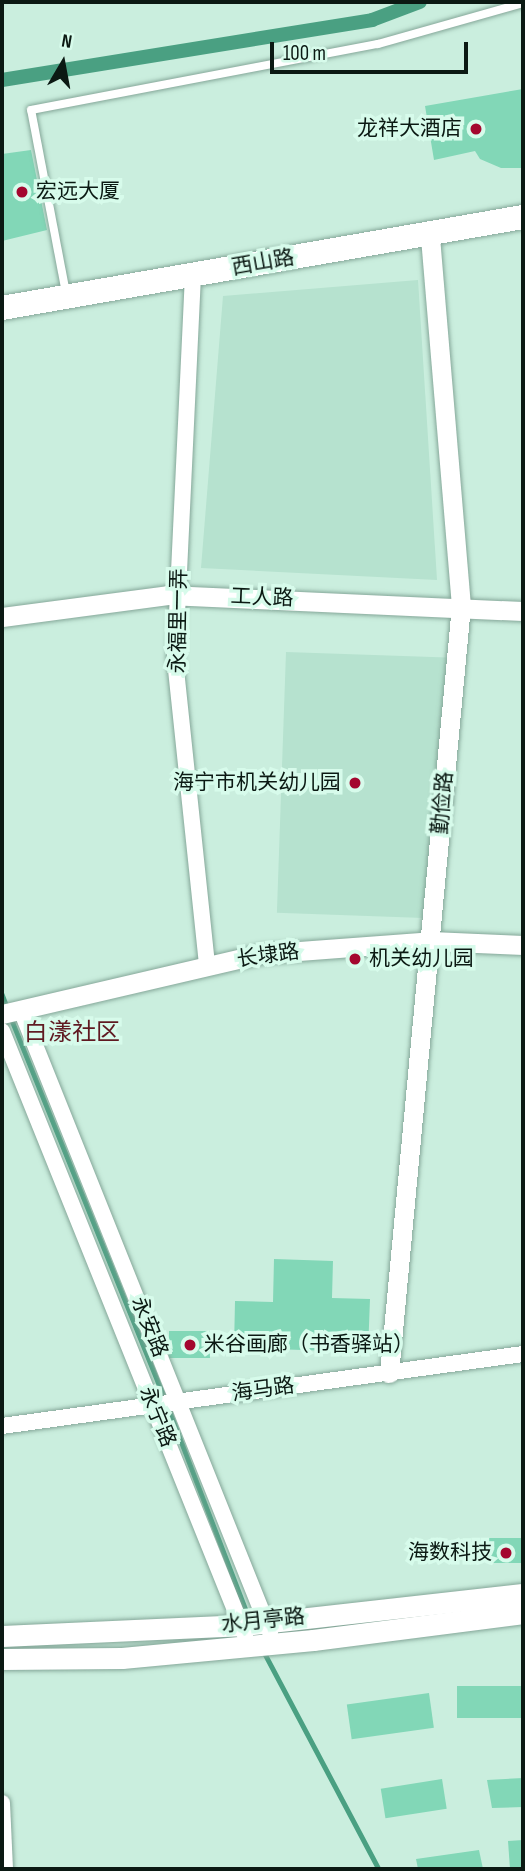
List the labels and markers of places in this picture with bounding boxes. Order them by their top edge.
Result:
place label: 龙祥大酒店 [357,116,462,142]
marker: 龙祥大酒店 [468,121,484,137]
place label: 宏远大厦 [36,179,120,205]
marker: 宏远大厦 [14,184,30,200]
place label: 海宁市机关幼儿园 [173,770,341,796]
marker: 海宁市机关幼儿园 [347,775,363,791]
place label: 机关幼儿园 [369,946,474,972]
marker: 机关幼儿园 [347,951,363,967]
place label: 米谷画廊（书香驿站） [204,1332,414,1358]
marker: 米谷画廊（书香驿站） [182,1337,198,1353]
place label: 海数科技 [408,1540,492,1566]
marker: 海数科技 [498,1545,514,1561]

